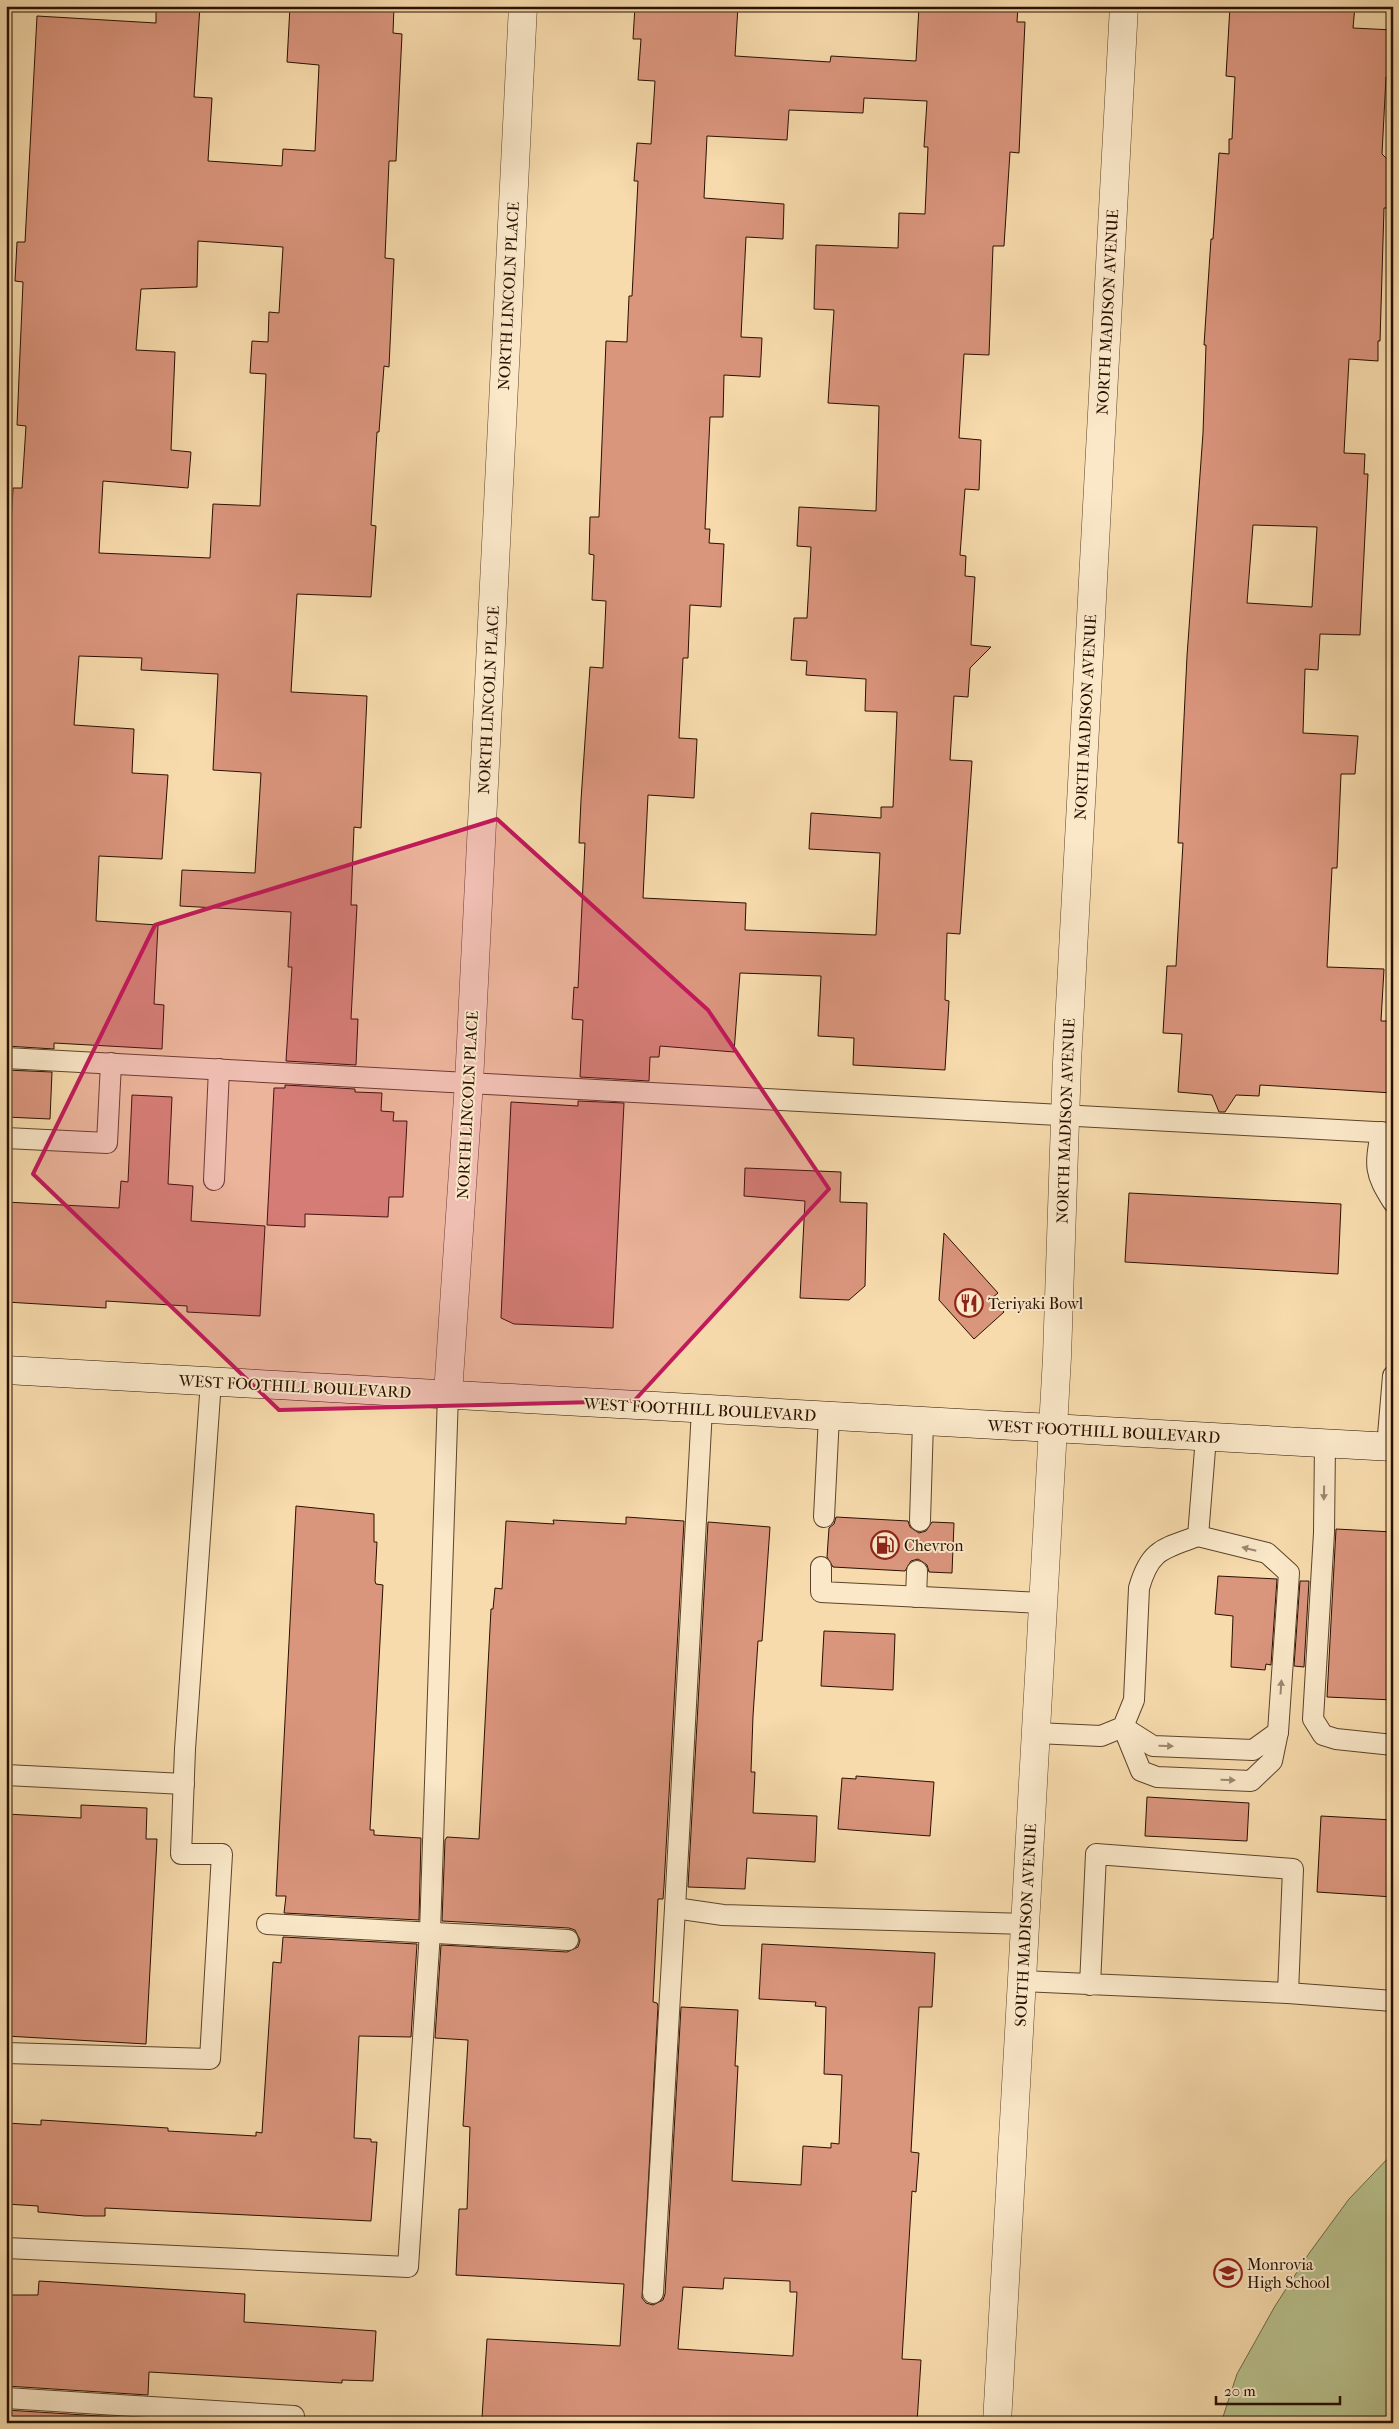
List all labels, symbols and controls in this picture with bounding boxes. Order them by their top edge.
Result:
street label: NORTH LINCOLN PLACE [494,201,523,391]
street label: NORTH MADISON AVENUE [1093,208,1122,415]
street label: NORTH LINCOLN PLACE [474,605,503,795]
street label: NORTH MADISON AVENUE [1071,613,1100,820]
street label: NORTH LINCOLN PLACE [453,1010,482,1200]
street label: NORTH MADISON AVENUE [1052,1018,1079,1224]
restaurant icon: Teriyaki Bowl [954,1288,984,1318]
place label: Teriyaki Bowl [988,1294,1084,1313]
street label: WEST FOOTHILL BOULEVARD [177,1371,412,1402]
street label: WEST FOOTHILL BOULEVARD [582,1394,817,1425]
street label: WEST FOOTHILL BOULEVARD [986,1416,1221,1447]
one-way arrow [1320,1485,1328,1501]
fuel station icon: Chevron [870,1530,900,1560]
place label: Chevron [904,1536,964,1555]
one-way arrow [1241,1545,1256,1553]
one-way arrow [1277,1678,1285,1694]
one-way arrow [1159,1743,1175,1751]
one-way arrow [1221,1776,1237,1784]
street label: SOUTH MADISON AVENUE [1011,1823,1040,2027]
place label: Monrovia High School [1247,2255,1331,2292]
school or university icon: Monrovia High School [1213,2258,1243,2288]
scale bar [1216,2374,1340,2406]
text: 20 m [1224,2382,1256,2400]

